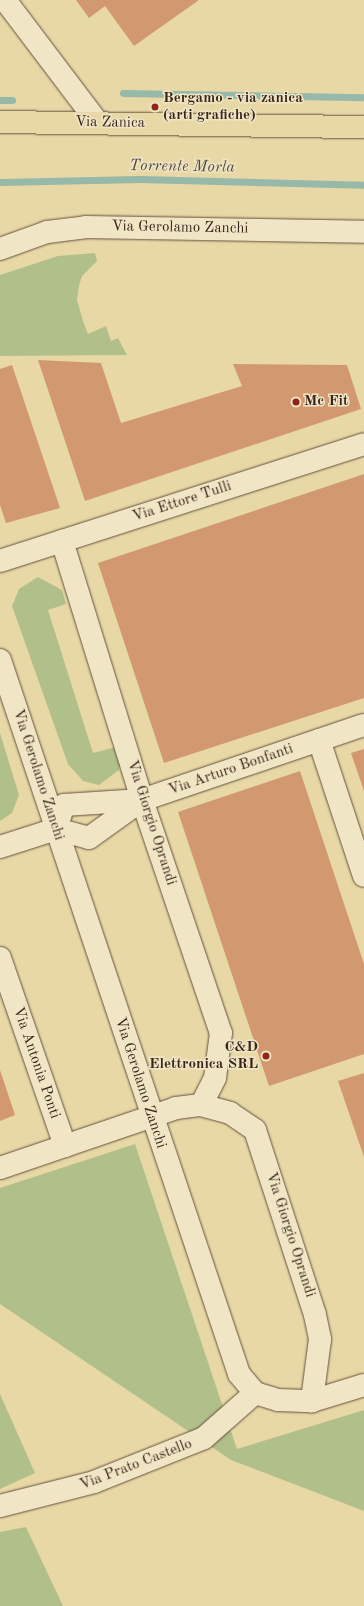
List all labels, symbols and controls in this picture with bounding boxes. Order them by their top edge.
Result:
place label: Bergamo - via zanica (arti grafiche) [163,89,303,124]
marker: Bergamo - via zanica (arti grafiche) [150,102,160,112]
street label: Via Zanica [75,113,145,133]
water label: Torrente Morla [129,156,235,178]
street label: Via Gerolamo Zanchi [111,218,249,238]
place label: Mc Fit [304,393,349,411]
marker: Mc Fit [291,397,301,407]
street label: Via Ettore Tulli [130,478,234,526]
street label: Via Gerolamo Zanchi [8,707,68,843]
street label: Via Arturo Bonfanti [166,740,296,800]
street label: Via Giorgio Oprandi [122,758,180,888]
street label: Via Antonia Ponti [8,1005,64,1121]
street label: Via Gerolamo Zanchi [110,1015,170,1151]
place label: C&D Elettronica SRL [149,1038,258,1073]
marker: C&D Elettronica SRL [261,1051,271,1061]
street label: Via Giorgio Oprandi [261,1170,319,1300]
street label: Via Prato Castello [77,1435,195,1495]

